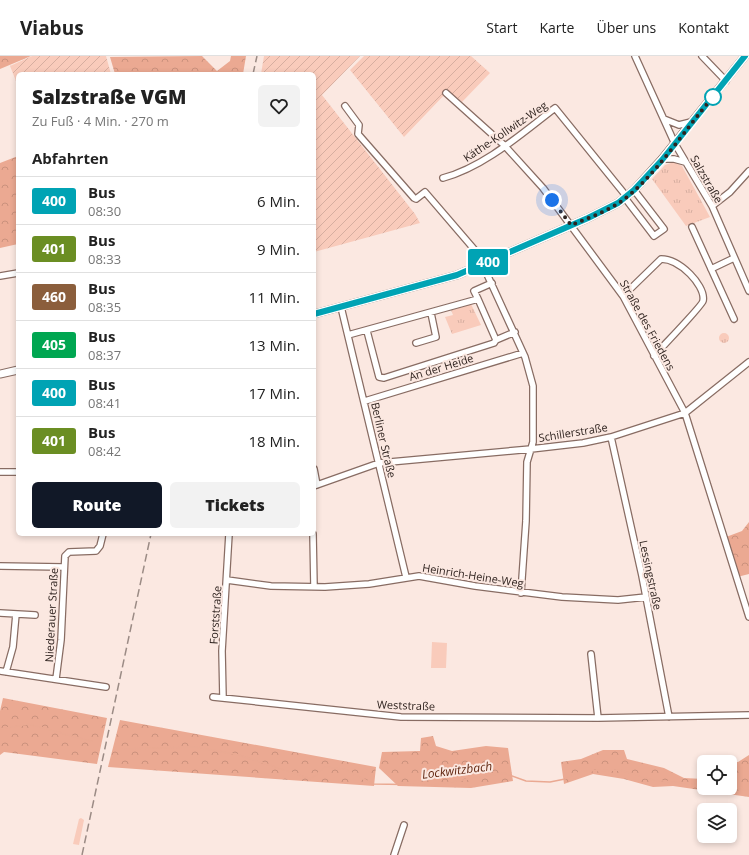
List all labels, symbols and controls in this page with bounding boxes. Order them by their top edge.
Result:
text: Viabus [20,15,84,41]
text: Start [486,18,518,37]
text: Karte [540,18,574,37]
text: Über uns [596,18,656,37]
text: Kontakt [678,18,729,37]
text: Salzstraße VGM [32,84,186,110]
button: heart [258,85,300,127]
unlabelled marker [704,88,722,106]
street label: Käthe-Kollwitz-Weg [460,97,550,165]
text: Zu Fuß · 4 Min. · 270 m [32,112,169,130]
text: Abfahrten [32,148,109,168]
street label: Salzstraße [687,152,727,206]
text: Bus [88,182,115,202]
your location [542,190,562,210]
text: 400 [42,191,66,210]
text: 6 Min. [257,191,300,211]
text: 08:30 [88,202,121,220]
text: Bus [88,230,115,250]
text: 401 [42,239,66,258]
text: 9 Min. [257,239,300,259]
line badge: 400 [465,249,511,275]
text: 08:33 [88,250,121,268]
text: 400 [476,252,500,271]
street label: Straße des Friedens [617,277,679,373]
text: Bus [88,278,115,298]
text: 460 [42,287,66,306]
text: 11 Min. [249,287,300,307]
text: 08:35 [88,298,121,316]
text: Bus [88,326,115,346]
text: 405 [42,335,66,354]
text: 13 Min. [249,335,300,355]
text: 08:37 [88,346,121,364]
street label: An der Heide [407,350,475,384]
text: Bus [88,374,115,394]
text: 400 [42,383,66,402]
text: 17 Min. [249,383,300,403]
text: 08:41 [88,394,121,412]
street label: Berliner Straße [368,401,400,479]
street label: Schillerstraße [537,419,609,445]
text: Bus [88,422,115,442]
text: 401 [42,431,66,450]
text: 18 Min. [249,431,300,451]
text: 08:42 [88,442,121,460]
button: Route [32,482,162,528]
button: Tickets [170,482,300,528]
street label: Lessingstraße [636,539,666,611]
street label: Heinrich-Heine-Weg [421,560,525,590]
street label: Niederauer Straße [41,567,61,663]
street label: Forststraße [205,585,225,645]
street label: Weststraße [377,696,435,714]
map controls [697,755,737,843]
button: locate [697,755,737,795]
water label: Lockwitzbach [421,757,493,783]
button: layers [697,803,737,843]

